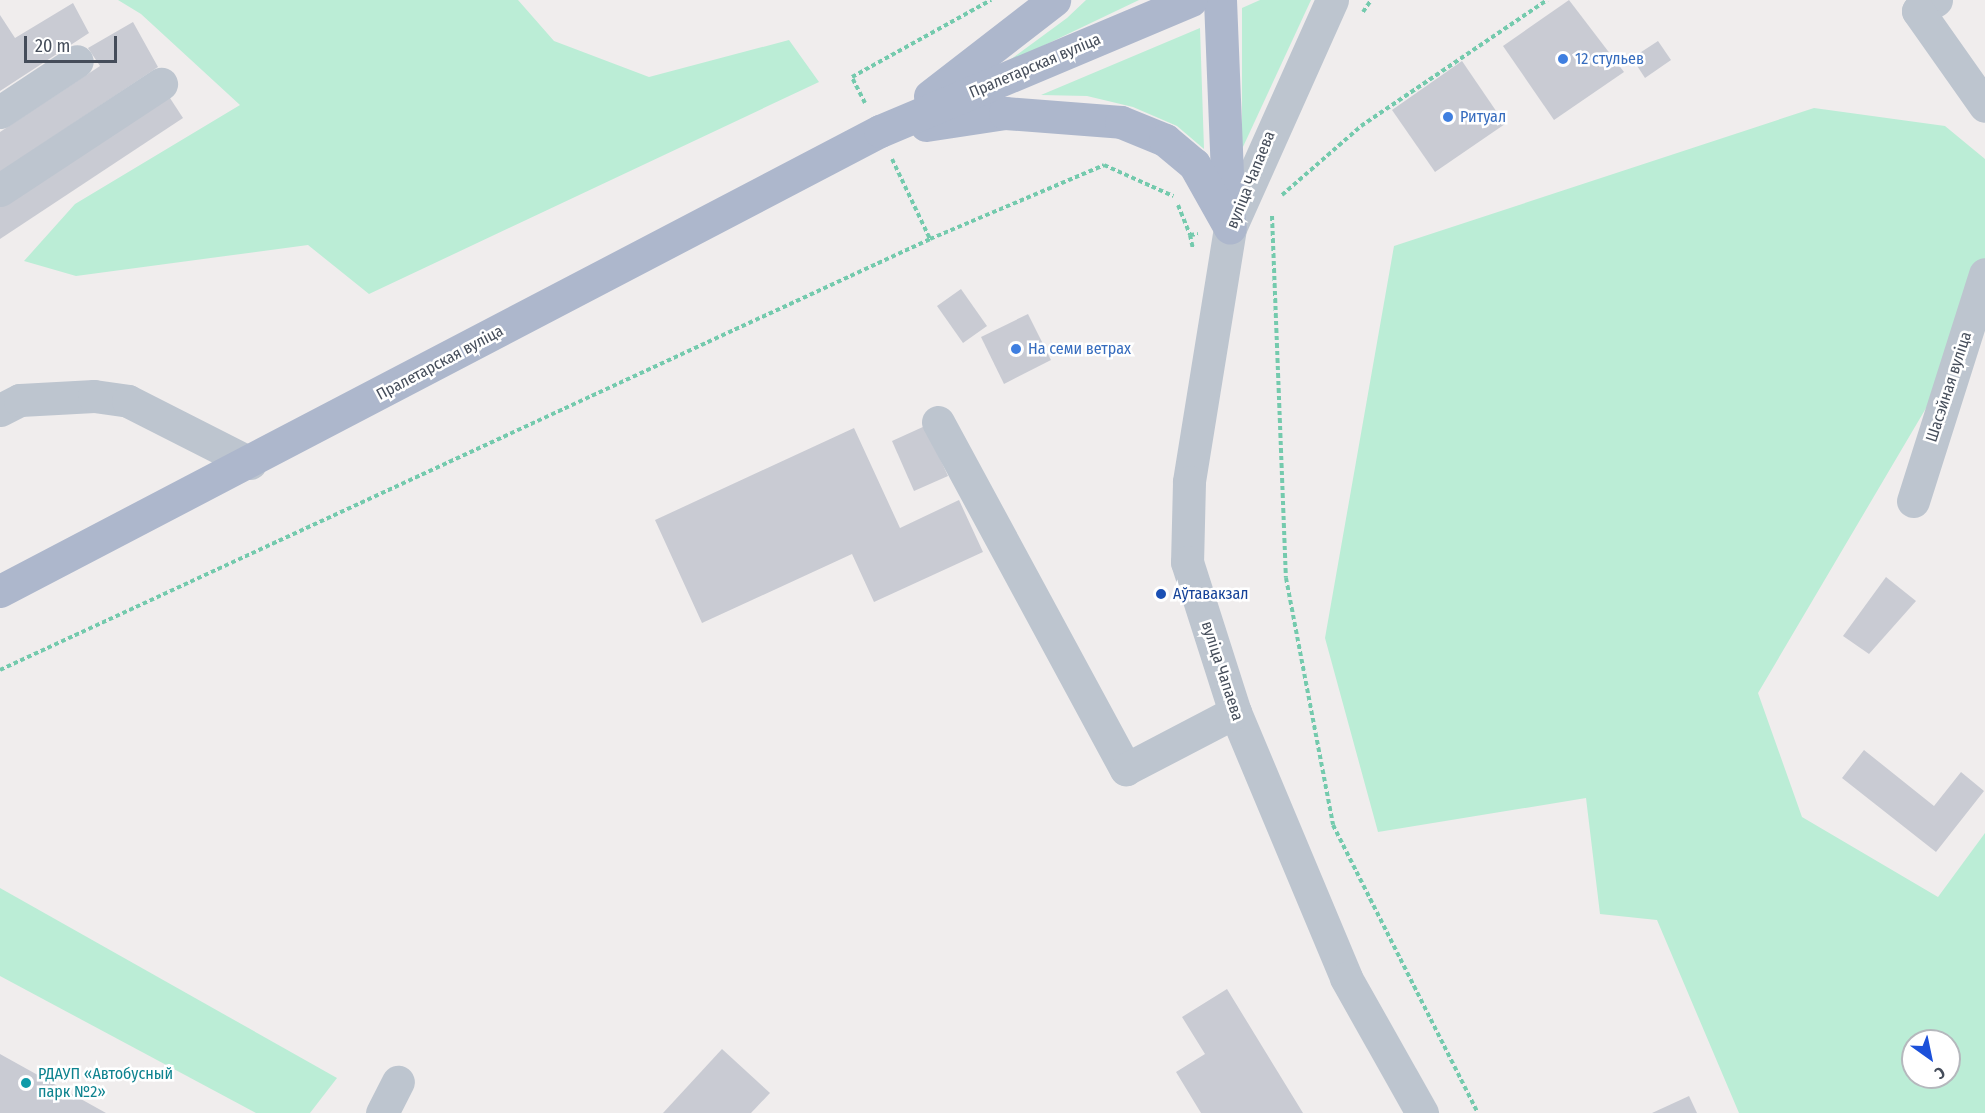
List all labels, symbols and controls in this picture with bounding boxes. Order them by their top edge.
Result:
scale bar [27,24,120,62]
street label: Пралетарская вуліца [966,30,1104,102]
text: 20 m [35,35,70,57]
place label: 12 стульев [1575,49,1644,69]
marker: 12 стульев [1556,52,1570,66]
place label: Ритуал [1460,107,1506,127]
marker: Ритуал [1441,110,1455,124]
street label: вуліца Чапаева [1223,128,1279,232]
street label: Пралетарская вуліца [373,321,507,405]
street label: Шасэйная вуліца [1922,329,1976,445]
place label: На семи ветрах [1028,339,1131,359]
marker: На семи ветрах [1009,342,1023,356]
place label: Аўтавакзал [1173,584,1249,604]
marker: Аўтавакзал [1154,587,1168,601]
street label: вуліца Чапаева [1197,619,1247,723]
north arrow [1901,1029,1961,1089]
text: С [1931,1063,1949,1083]
place label: РДАУП «Автобусный парк №2» [38,1064,173,1102]
marker: РДАУП «Автобусный парк №2» [19,1076,33,1090]

